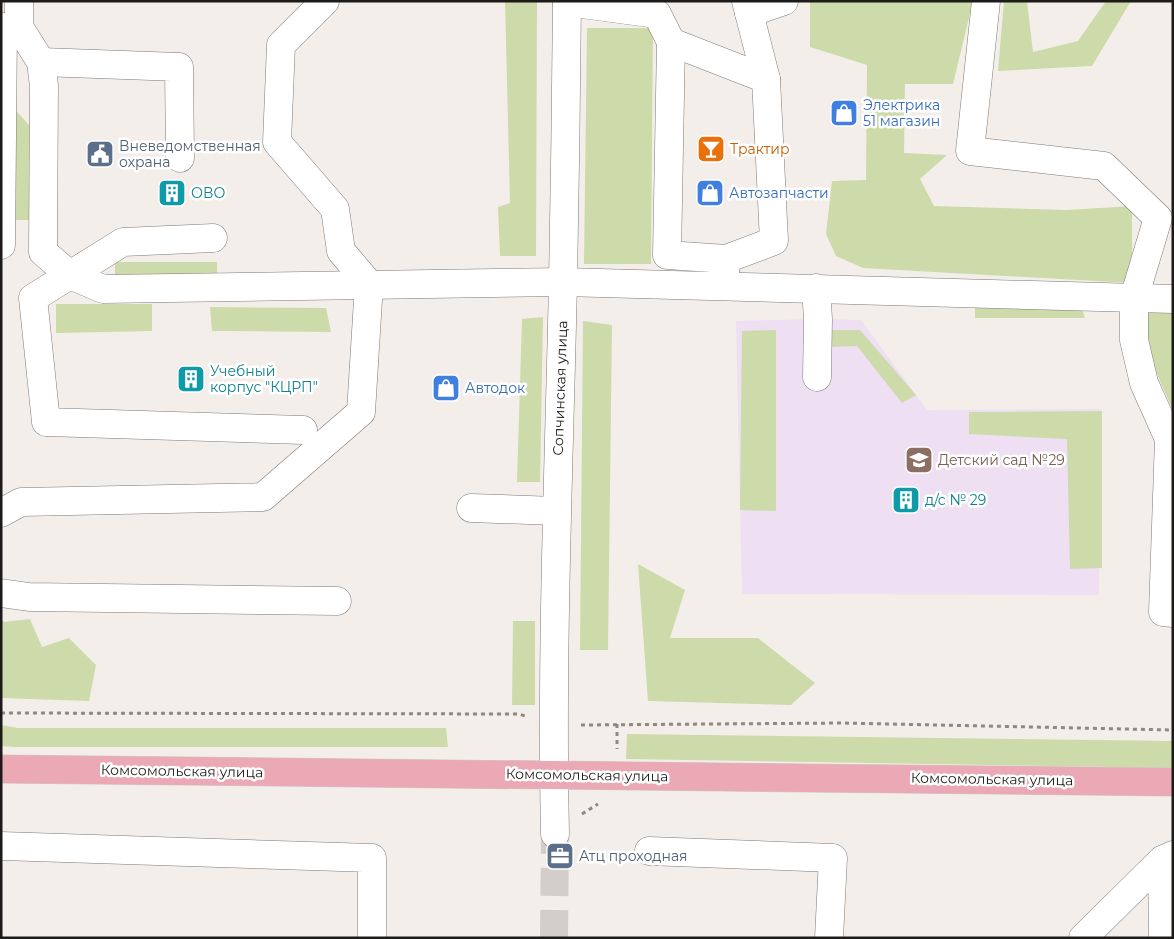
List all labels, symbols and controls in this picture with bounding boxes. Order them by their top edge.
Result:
place label: Электрика 51 магазин [863,96,940,130]
shop icon: Электрика 51 магазин [829,98,859,128]
bar icon: Трактир [696,134,726,164]
place label: Вневедомственная охрана [119,137,261,171]
public building icon: Вневедомственная охрана [85,139,115,169]
place label: Трактир [730,140,790,158]
building icon: ОВО [157,178,187,208]
shop icon: Автозапчасти [695,178,725,208]
place label: ОВО [191,184,225,202]
place label: Автозапчасти [729,184,829,202]
street label: Сопчинская улица [549,320,571,456]
place label: Учебный корпус "КЦРП" [210,362,318,396]
building icon: Учебный корпус "КЦРП" [176,364,206,394]
shop icon: Автодок [431,373,461,403]
place label: Автодок [465,379,525,397]
school or university icon: Детский сад №29 [904,445,934,475]
place label: Детский сад №29 [938,451,1065,469]
building icon: д/с № 29 [891,485,921,515]
place label: д/с № 29 [925,491,986,509]
street label: Комсомольская улица [101,761,263,781]
street label: Комсомольская улица [506,765,668,785]
street label: Комсомольская улица [911,769,1073,789]
office icon: Атц проходная [545,841,575,871]
place label: Атц проходная [579,847,688,865]

